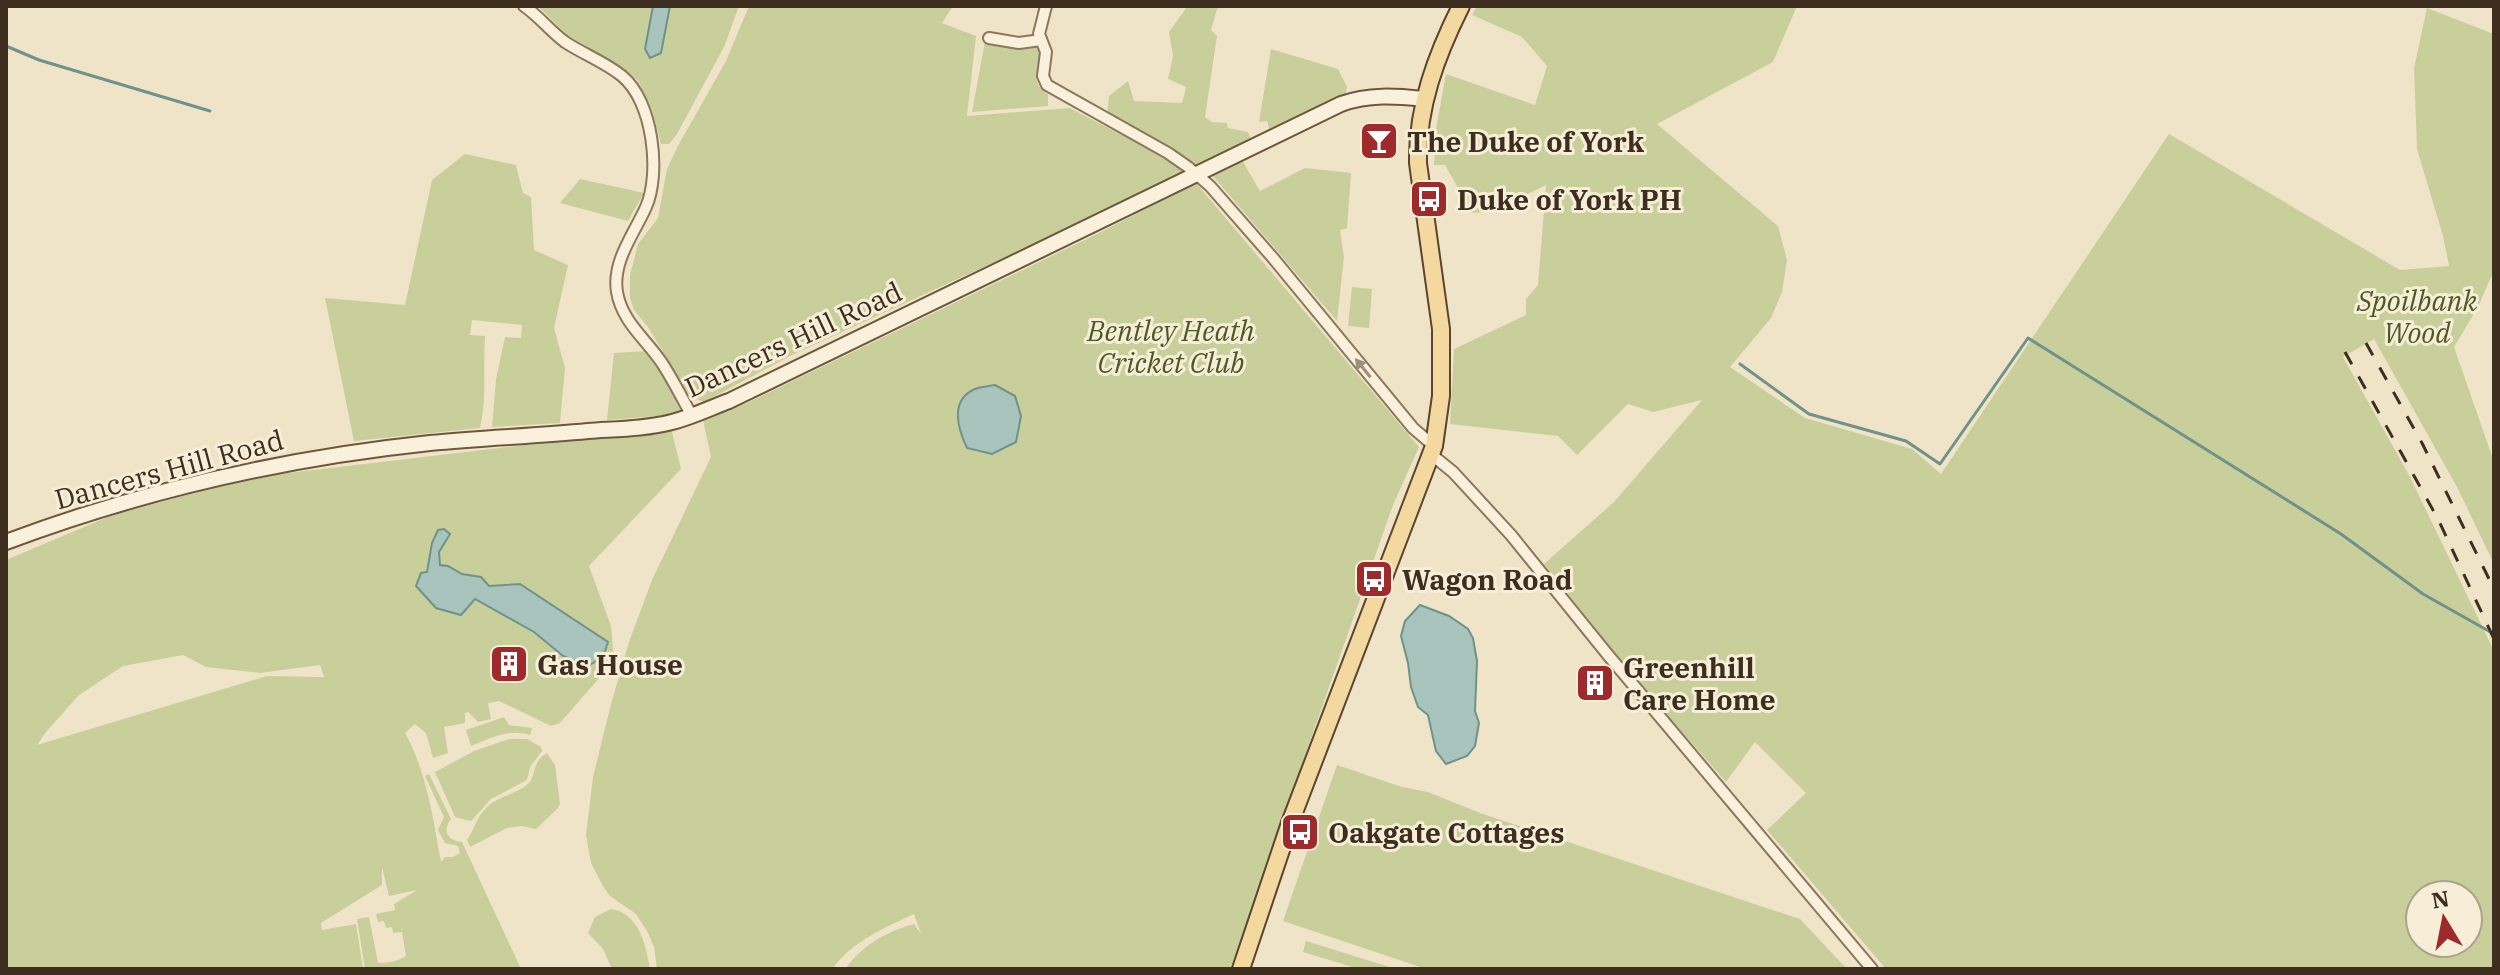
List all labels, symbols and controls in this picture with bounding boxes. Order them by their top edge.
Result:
bar icon: The Duke of York [1358,120,1400,162]
place label: The Duke of York [1407,123,1645,160]
bus stop icon: Duke of York PH [1408,178,1450,220]
place label: Duke of York PH [1457,181,1682,218]
street label: Dancers Hill Road [678,272,908,406]
park label: Spoilbank Wood [2356,282,2478,351]
park label: Bentley Heath Cricket Club [1086,312,1255,381]
one-way arrow [1355,358,1372,378]
street label: Dancers Hill Road [50,421,288,517]
bus stop icon: Wagon Road [1353,558,1395,600]
place label: Wagon Road [1402,561,1573,598]
building icon: Gas House [488,643,530,685]
place label: Gas House [537,646,683,683]
place label: Greenhill Care Home [1623,649,1776,718]
building icon: Greenhill Care Home [1574,662,1616,704]
bus stop icon: Oakgate Cottages [1279,811,1321,853]
place label: Oakgate Cottages [1328,814,1564,851]
north arrow [2404,879,2484,959]
text: N [2429,883,2452,915]

